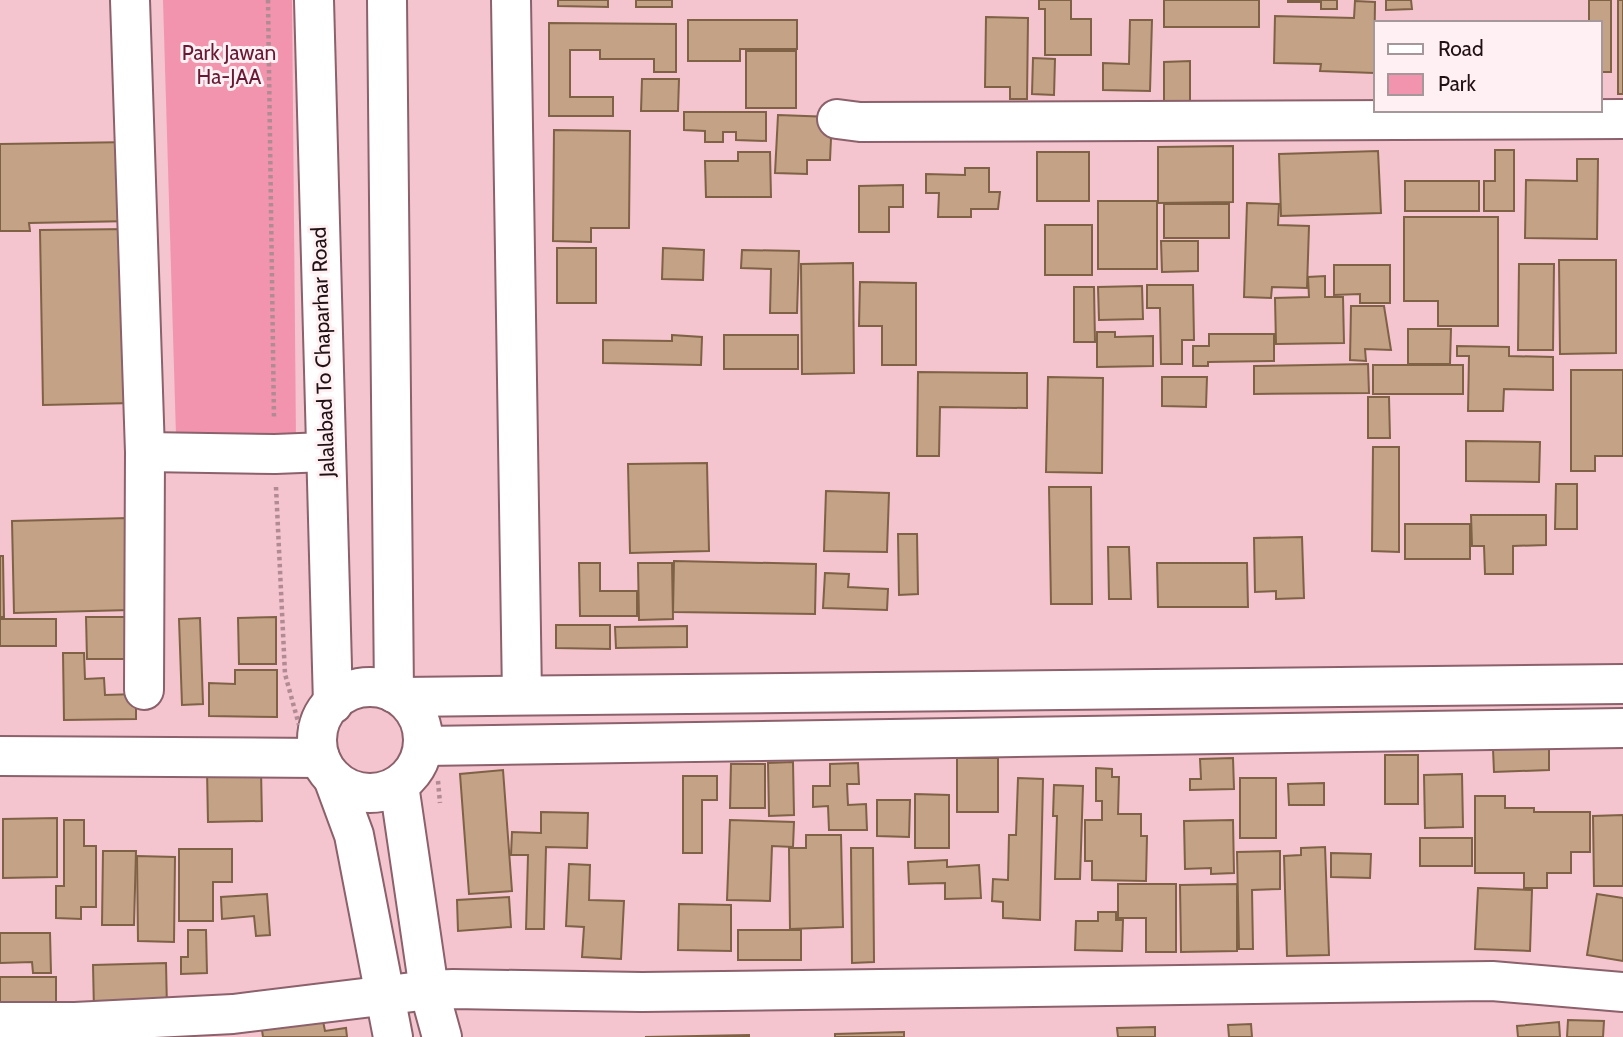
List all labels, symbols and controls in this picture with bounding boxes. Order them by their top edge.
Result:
legend [1374,21,1602,112]
text: Road [1438,36,1484,61]
park label: Park Jawan Ha-JAA [182,40,276,89]
text: Park [1438,71,1476,96]
street label: Jalalabad To Chaparhar Road [306,226,339,479]

